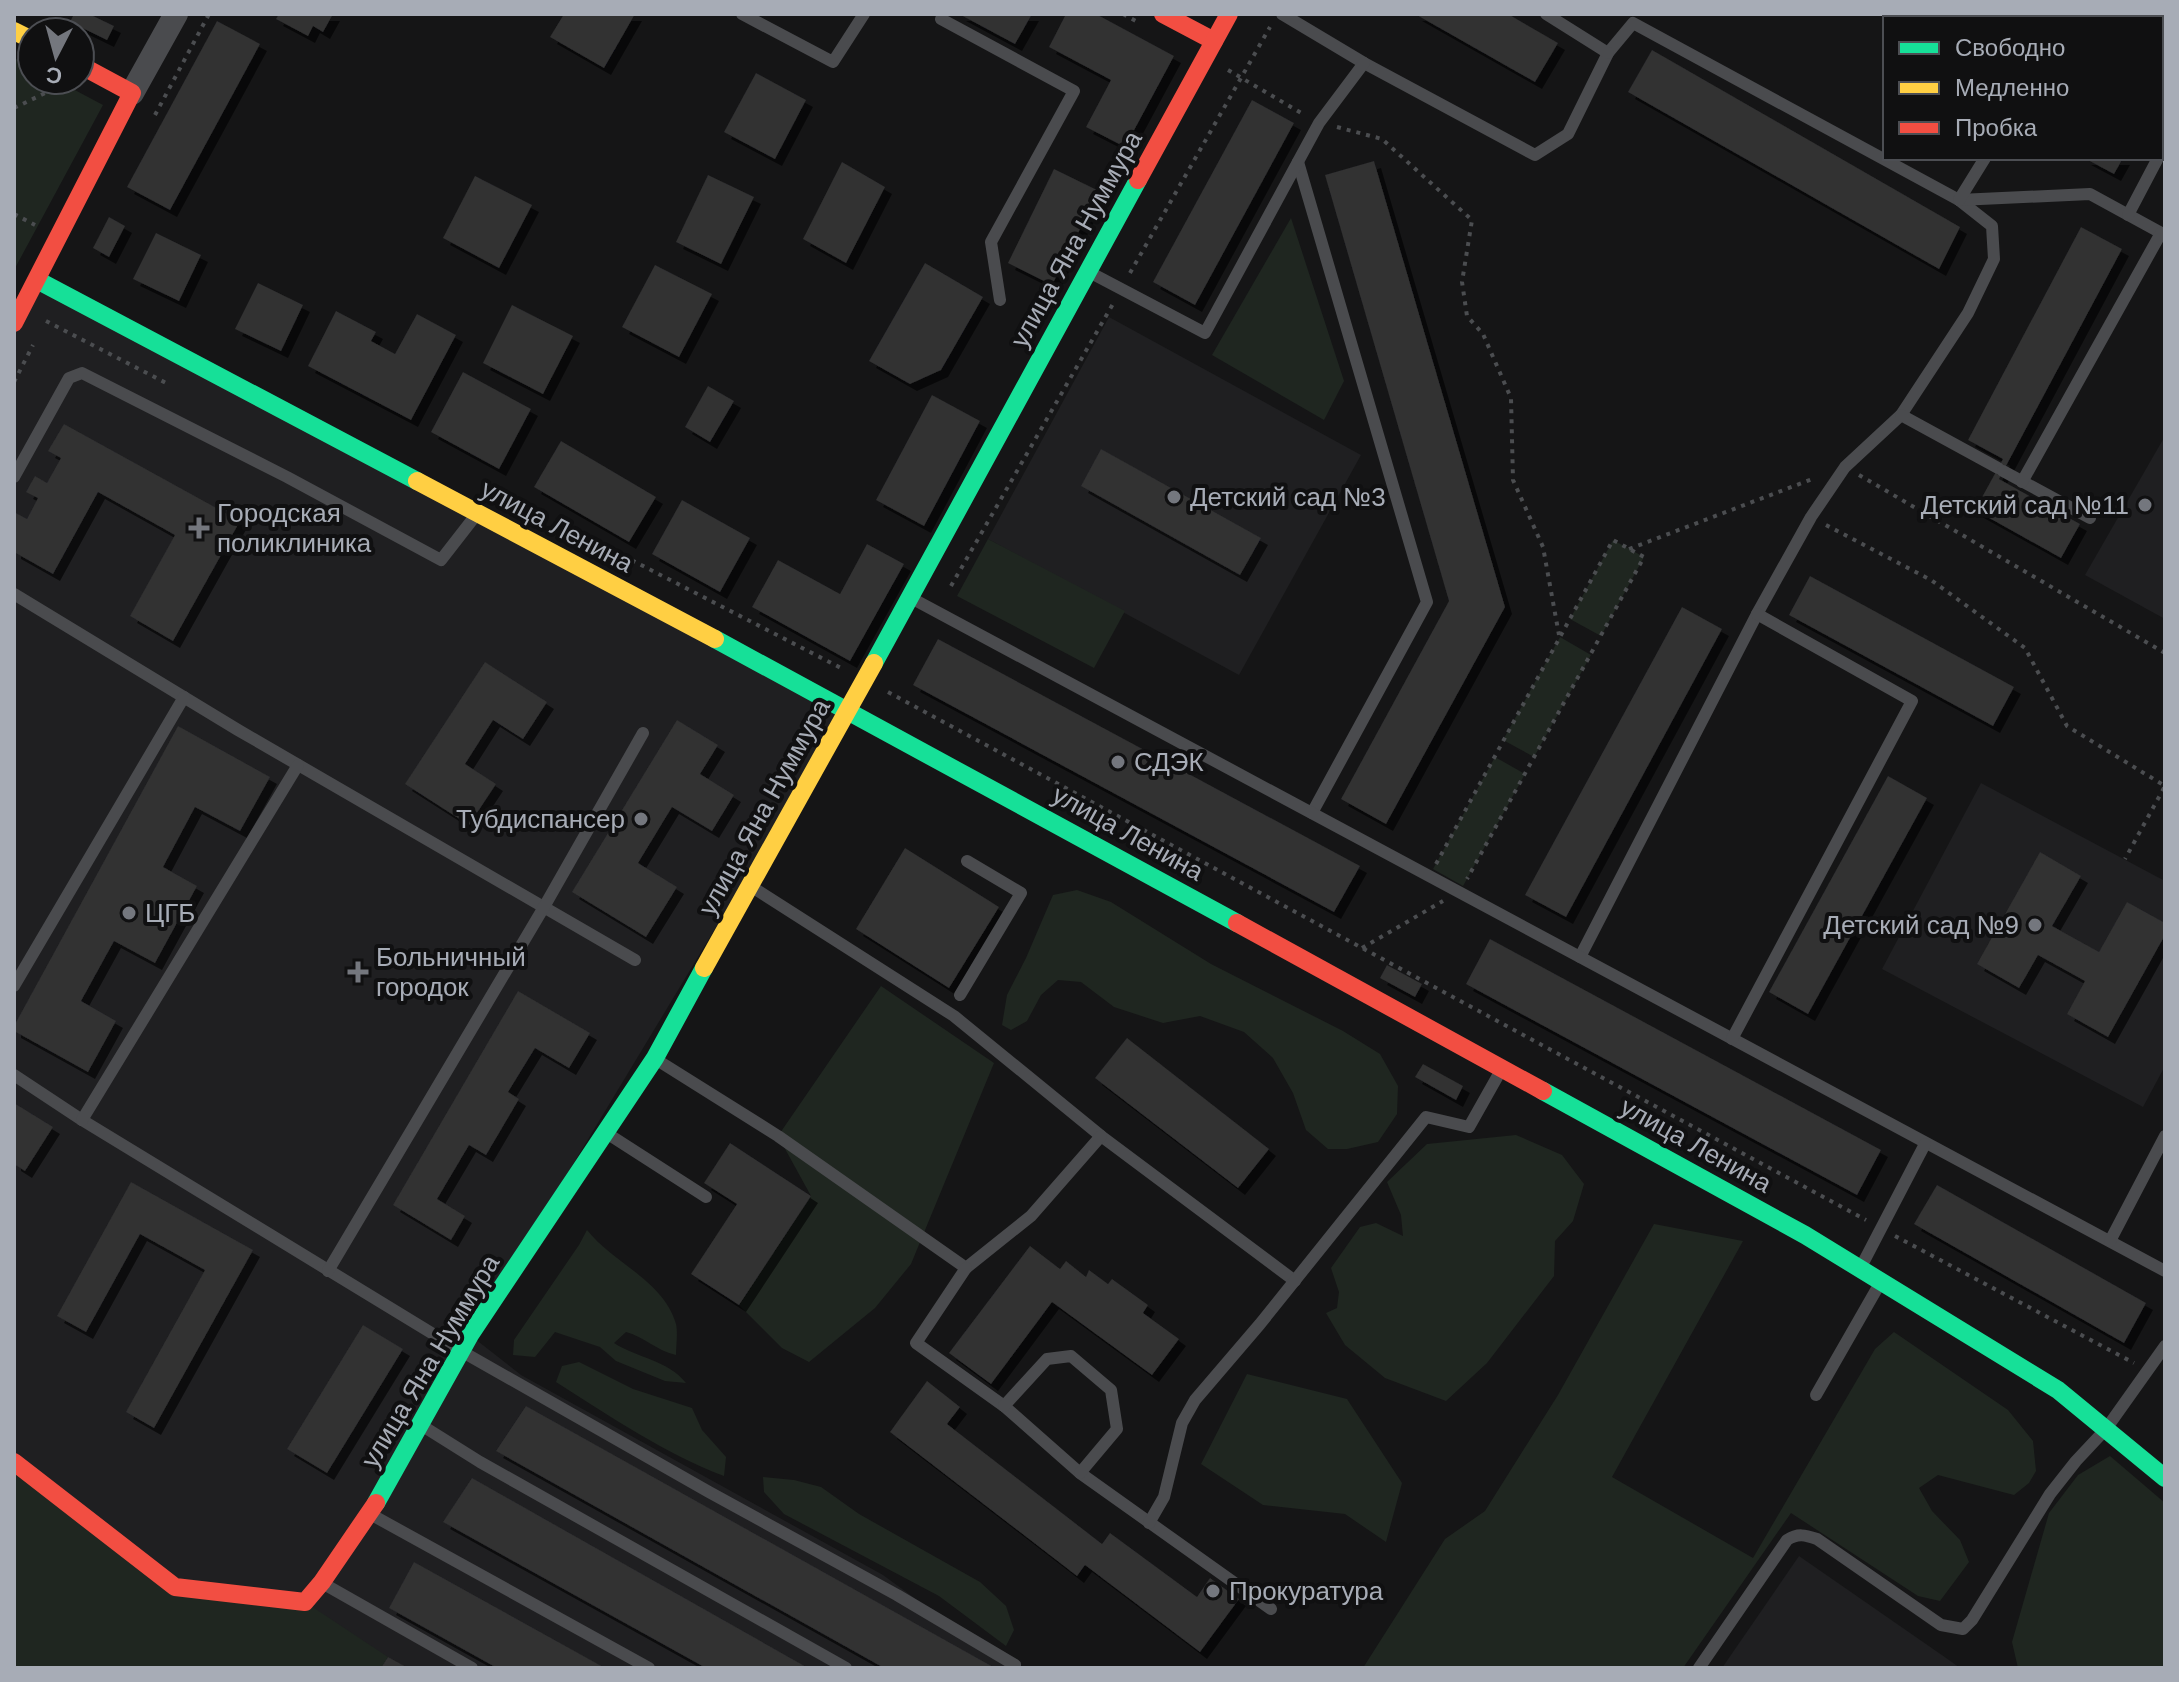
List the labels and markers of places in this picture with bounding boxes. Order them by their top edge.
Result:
place label: Детский сад №3 [1190,482,1386,512]
marker: Детский сад №3 [1165,488,1183,506]
place label: Детский сад №11 [1921,490,2129,520]
marker: Детский сад №11 [2136,496,2154,514]
place label: Городская поликлиника [217,498,372,558]
marker: Городская поликлиника [188,517,210,539]
place label: СДЭК [1134,747,1204,777]
marker: СДЭК [1109,753,1127,771]
place label: Тубдиспансер [456,804,625,834]
marker: Тубдиспансер [632,810,650,828]
place label: ЦГБ [145,898,195,928]
marker: ЦГБ [120,904,138,922]
place label: Детский сад №9 [1823,910,2019,940]
marker: Детский сад №9 [2026,916,2044,934]
place label: Больничный городок [376,942,526,1002]
marker: Больничный городок [347,961,369,983]
place label: Прокуратура [1229,1576,1384,1606]
marker: Прокуратура [1204,1582,1222,1600]

